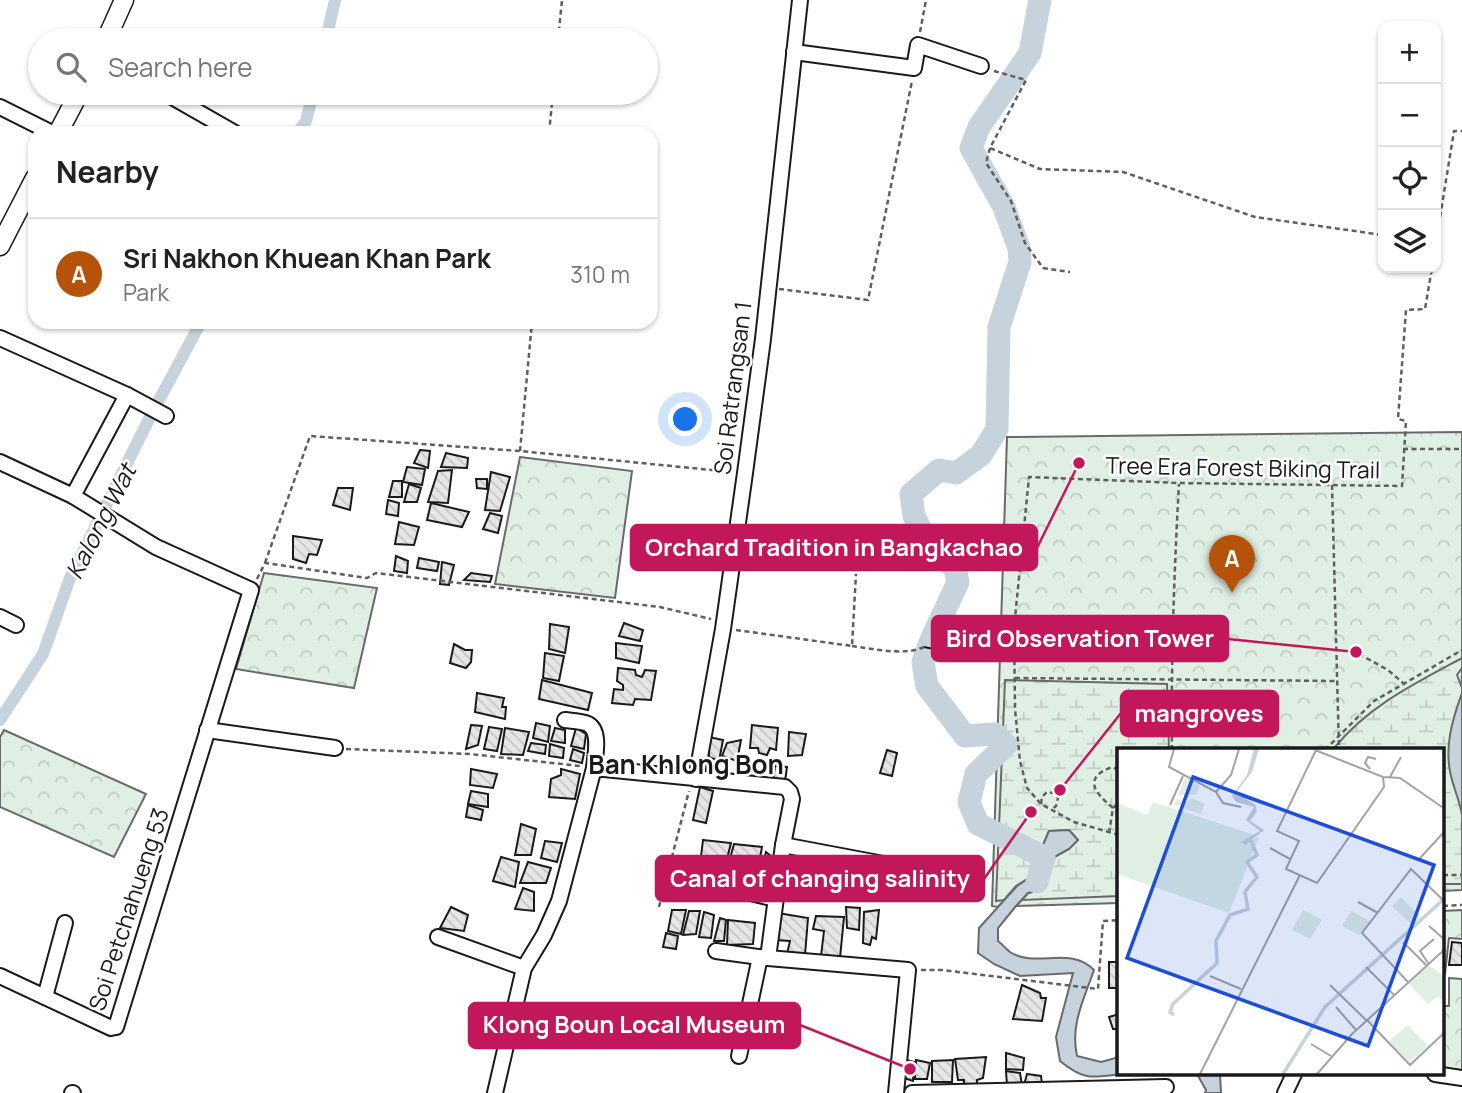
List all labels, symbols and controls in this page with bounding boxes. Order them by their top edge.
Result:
map controls [1378,21,1441,273]
button: + [1378,21,1441,84]
search box [28,28,658,105]
icon: search [52,48,90,86]
text: Search here [108,49,253,85]
button: − [1378,84,1441,147]
button: locate [1378,147,1441,210]
text: Nearby [56,151,159,192]
button: layers [1378,210,1441,273]
text: Sri Nakhon Khuean Khan Park [123,240,491,276]
text: A [71,258,87,290]
text: 310 m [570,258,630,290]
text: Park [123,276,169,308]
street label: Soi Ratrangsan 1 [706,300,758,476]
your location [668,402,702,436]
street label: Tree Era Forest Biking Trail [1105,449,1381,485]
water label: Kalong Wat [57,456,144,584]
callout: Orchard Tradition in Bangkachao [631,525,1037,570]
text: Orchard Tradition in Bangkachao [645,530,1023,563]
pin: A [1209,535,1255,593]
callout: Bird Observation Tower [932,616,1228,661]
text: Bird Observation Tower [946,621,1214,654]
callout: mangroves [1121,691,1278,736]
text: mangroves [1134,696,1264,729]
district label: Ban Khlong Bon [588,746,784,782]
inset map [1117,748,1444,1076]
street label: Soi Petchahueng 53 [80,804,176,1014]
callout: Canal of changing salinity [656,856,984,901]
text: Canal of changing salinity [670,861,971,894]
callout: Klong Boun Local Museum [469,1003,800,1048]
text: Klong Boun Local Museum [483,1007,785,1040]

